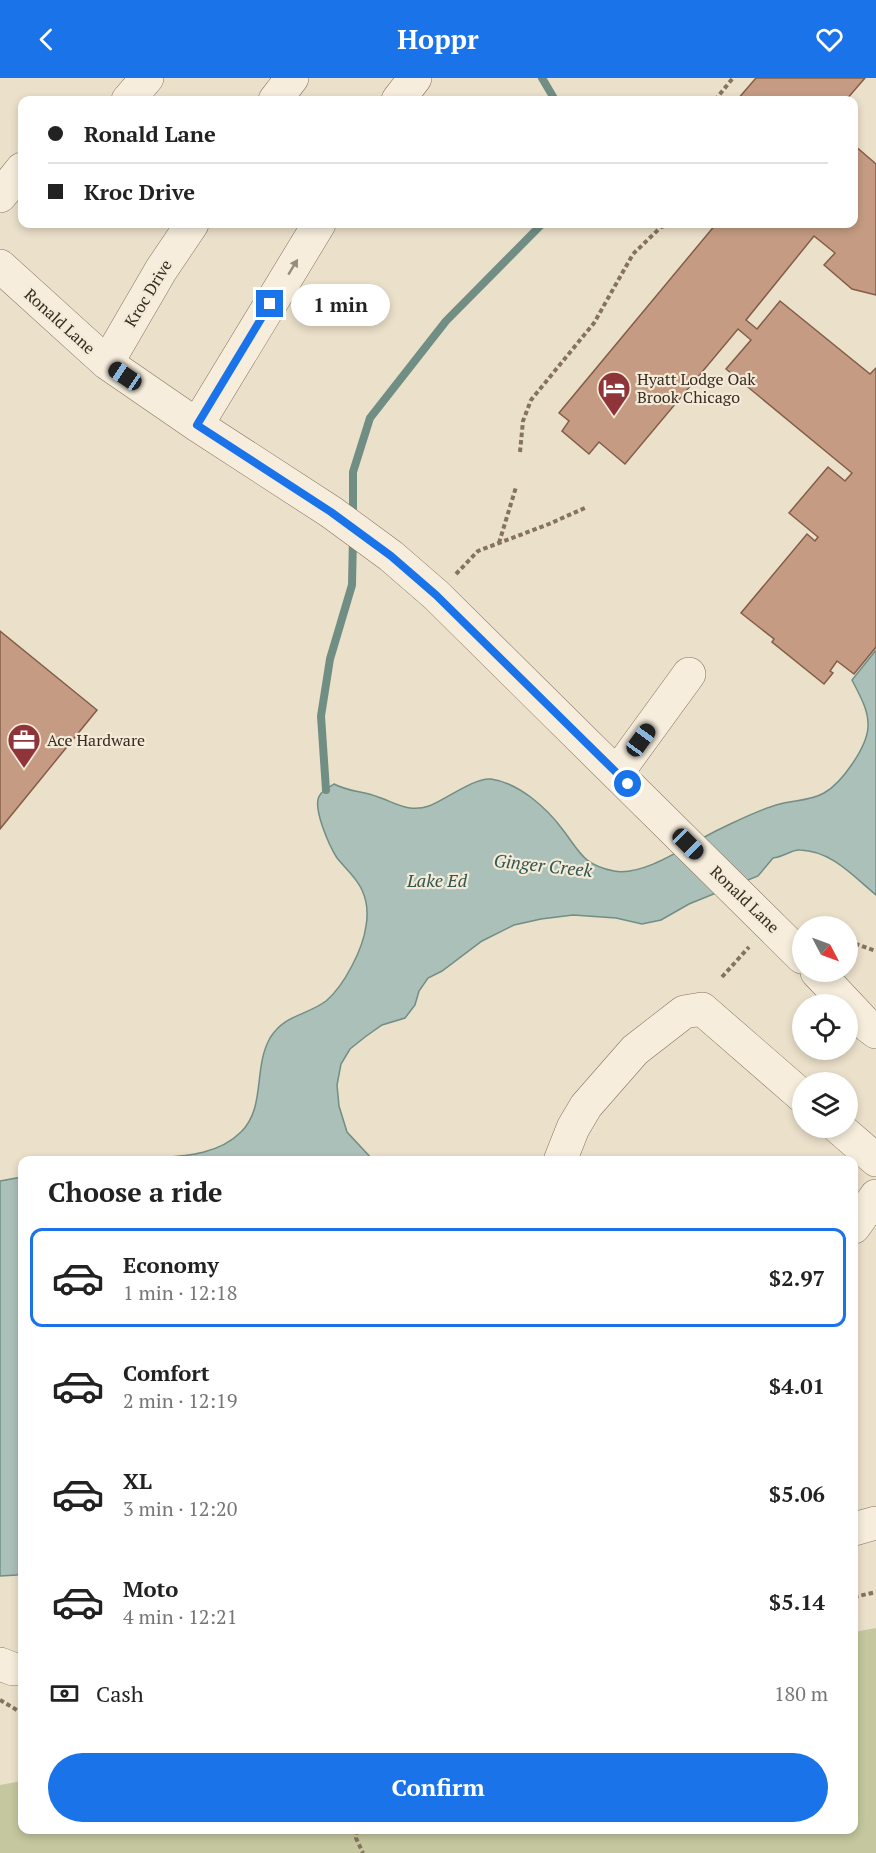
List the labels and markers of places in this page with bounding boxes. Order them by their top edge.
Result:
place label: Hyatt Lodge Oak Brook Chicago [637,368,756,408]
hotel icon: Hyatt Lodge Oak Brook Chicago [596,370,632,417]
office icon: Ace Hardware [6,722,42,769]
place label: Ace Hardware [47,729,145,751]

